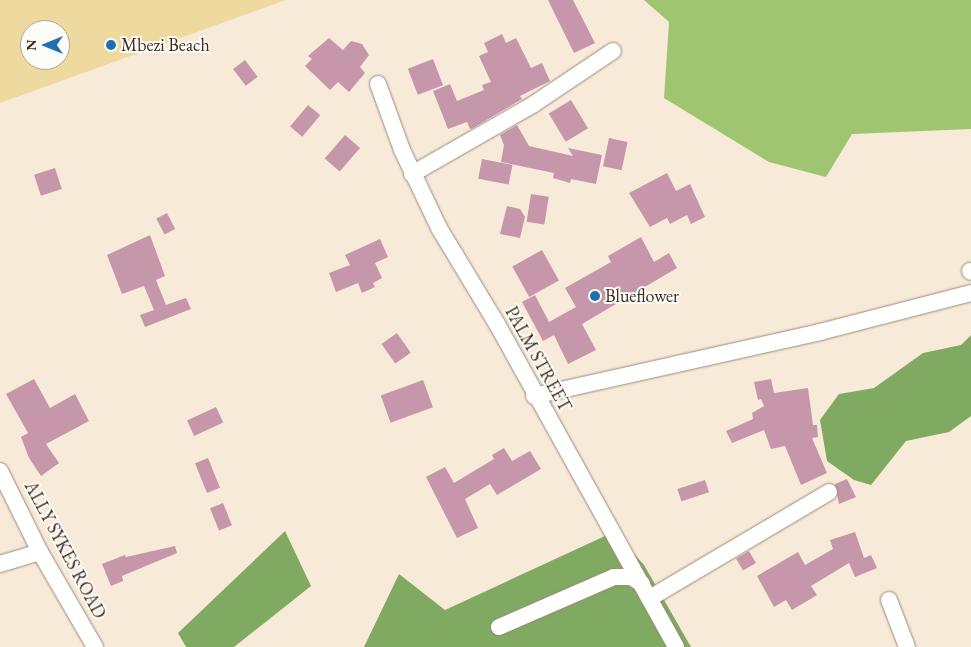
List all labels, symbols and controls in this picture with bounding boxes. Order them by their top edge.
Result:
north arrow [20,20,70,70]
place label: Mbezi Beach [121,34,210,56]
text: N [22,39,40,51]
marker: Mbezi Beach [105,39,117,51]
place label: Blueflower [605,285,679,307]
marker: Blueflower [589,290,601,302]
street label: PALM STREET [500,303,576,415]
street label: ALLY SYKES ROAD [20,478,110,622]

